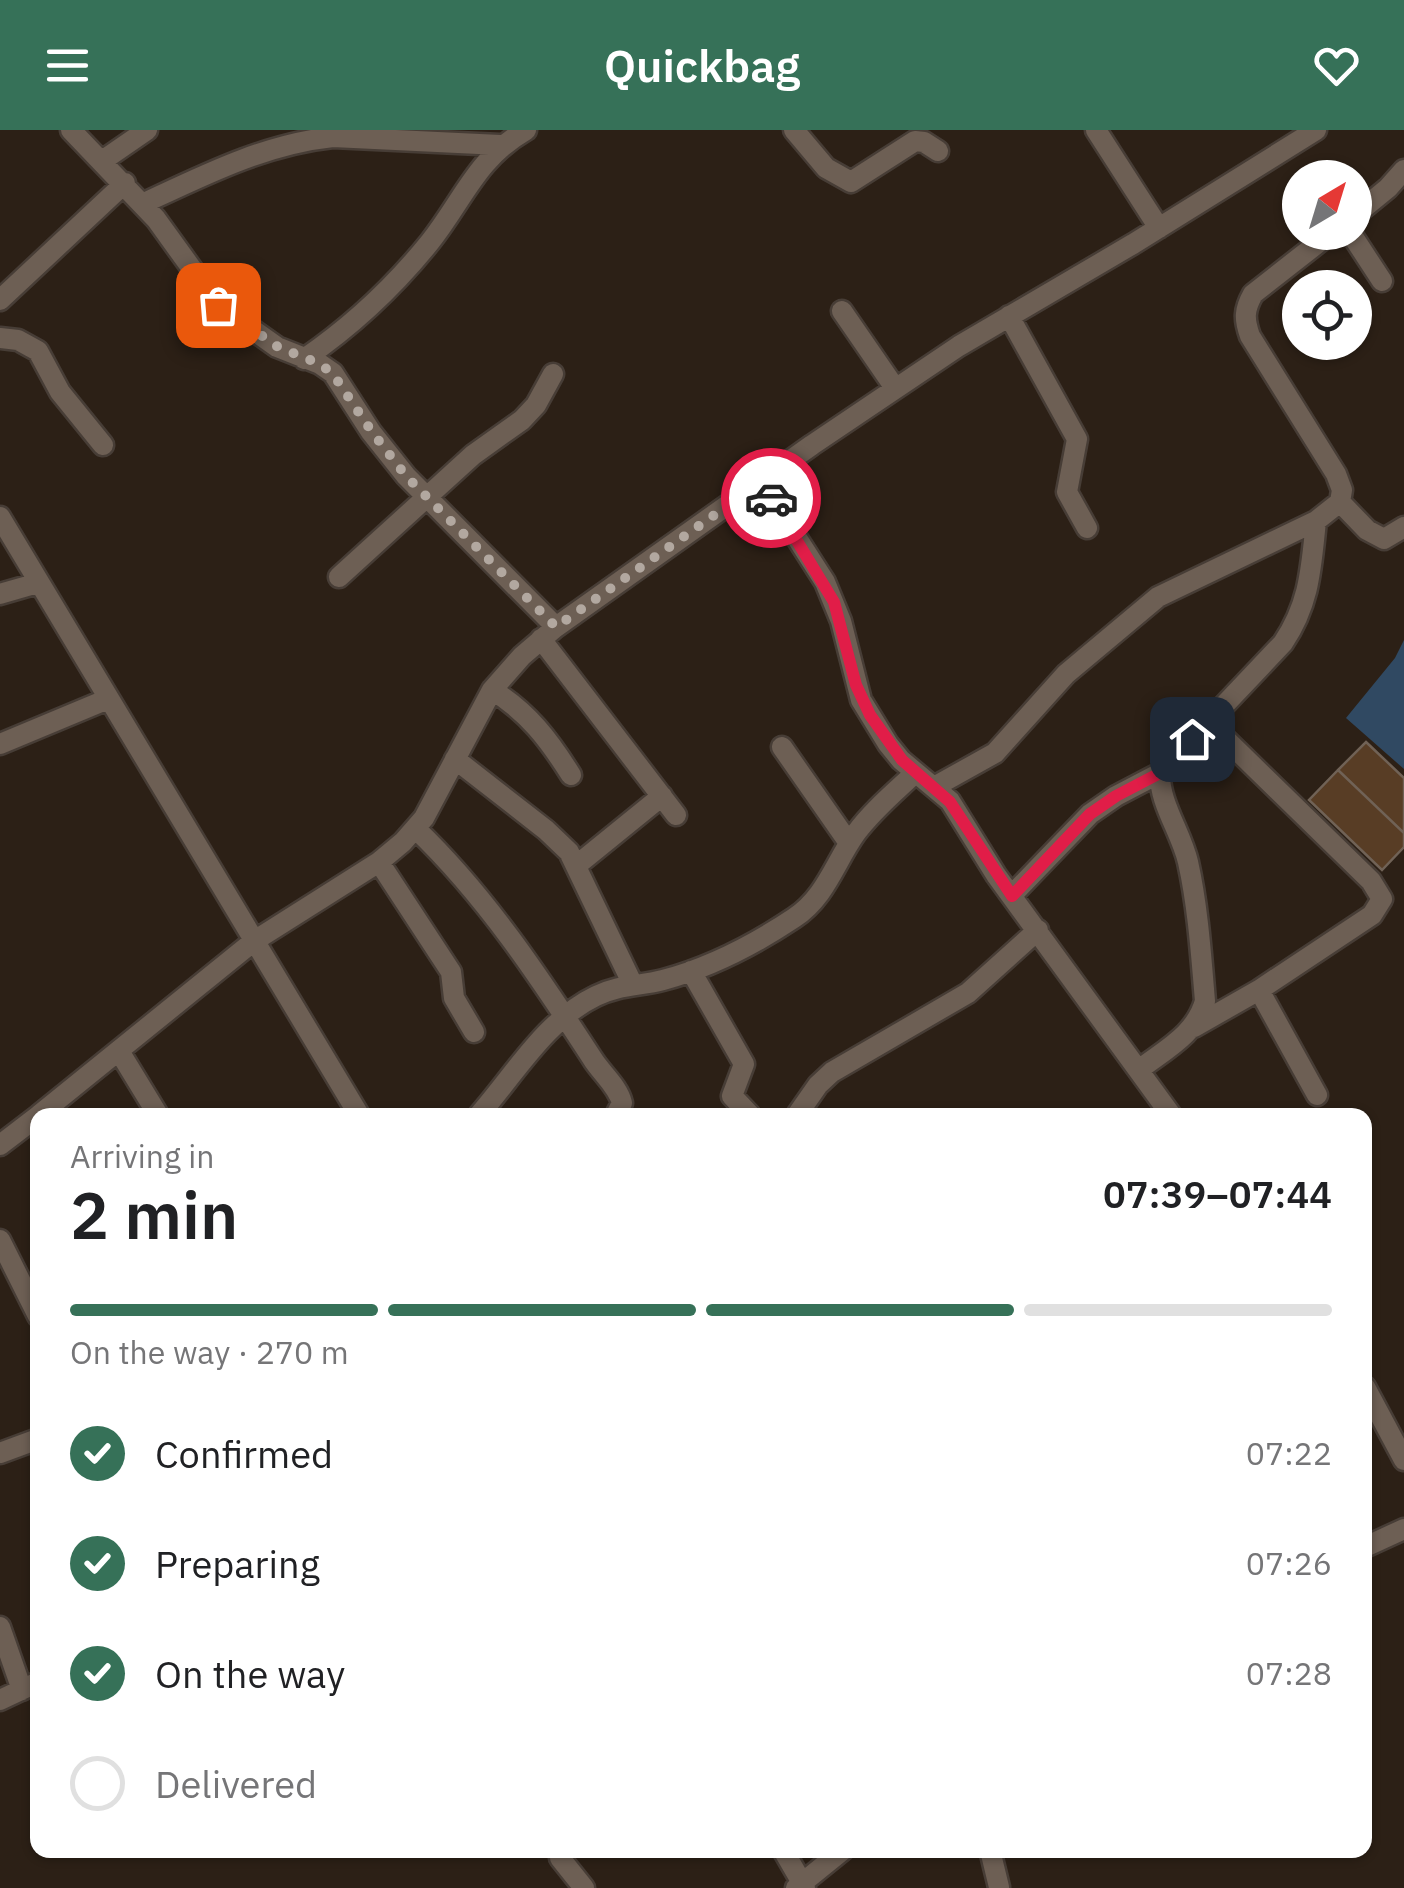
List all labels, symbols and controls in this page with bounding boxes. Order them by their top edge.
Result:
text: Quickbag [604,36,800,94]
icon: menu [40,38,95,93]
icon: heart [1309,38,1364,93]
north arrow [1282,160,1372,250]
map controls [1282,160,1372,360]
pin [176,263,261,348]
button: locate [1282,270,1372,360]
icon: bag [191,278,246,333]
courier [721,448,821,548]
icon: car [744,471,799,526]
pin [1150,697,1235,782]
icon: home [1165,712,1220,767]
text: Arriving in [70,1135,215,1177]
text: 07:39–07:44 [1103,1169,1332,1218]
text: 2 min [70,1172,238,1257]
text: On the way · 270 m [70,1331,349,1373]
icon: check [70,1426,125,1481]
text: Confirmed [155,1429,333,1478]
text: 07:22 [1246,1432,1332,1474]
icon: check [70,1536,125,1591]
text: Preparing [155,1539,320,1588]
text: 07:26 [1246,1542,1332,1584]
icon: check [70,1646,125,1701]
text: On the way [155,1649,345,1698]
text: 07:28 [1246,1652,1332,1694]
text: Delivered [155,1759,317,1808]

